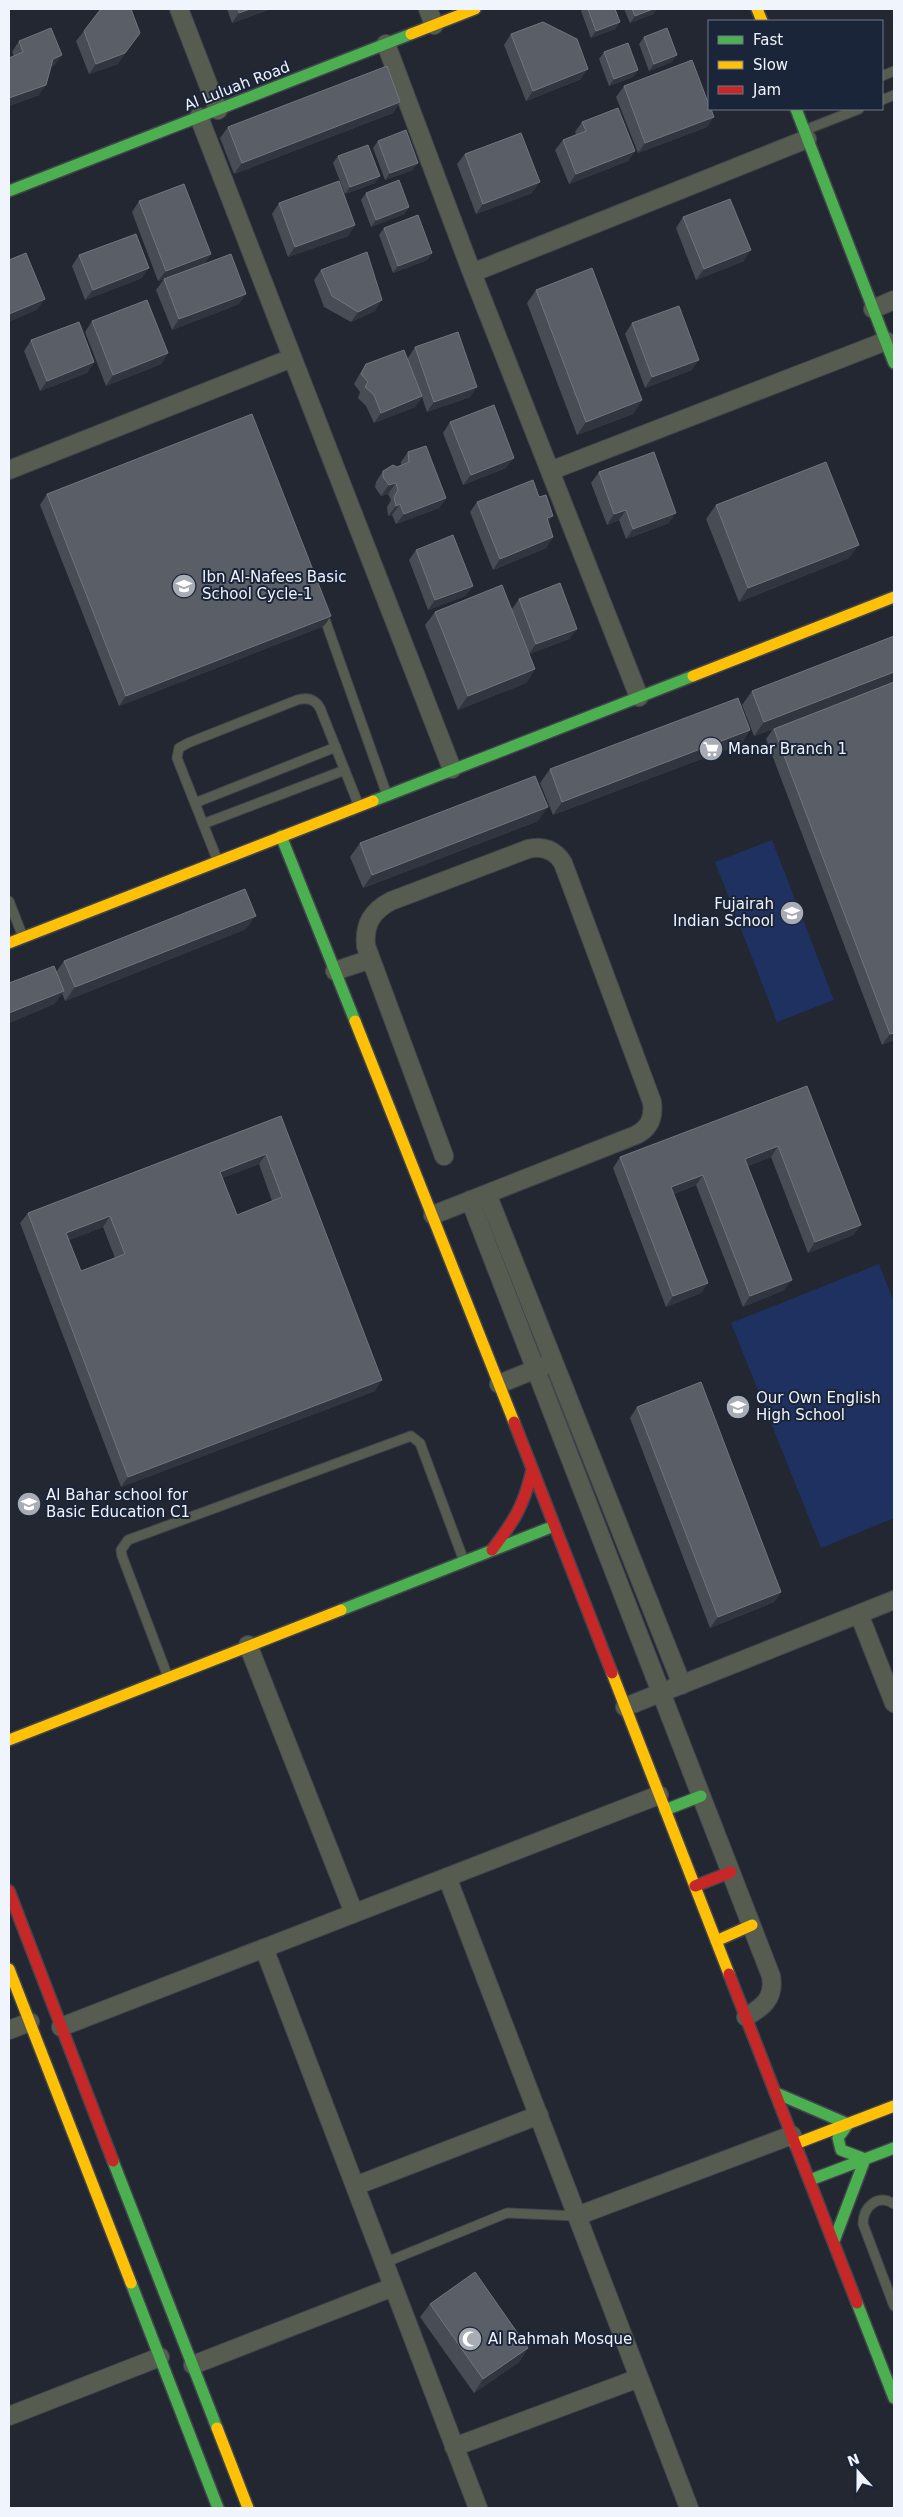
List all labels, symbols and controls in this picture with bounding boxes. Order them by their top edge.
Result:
legend [708,20,883,110]
text: Fast [753,31,783,49]
text: Slow [753,56,788,74]
street label: Al Luluah Road [182,58,292,114]
text: Jam [752,81,781,99]
place label: Ibn Al-Nafees Basic School Cycle-1 [202,568,347,603]
school or university icon: Ibn Al-Nafees Basic School Cycle-1 [171,573,197,599]
supermarket icon: Manar Branch 1 [698,736,724,762]
place label: Manar Branch 1 [728,740,847,758]
place label: Fujairah Indian School [673,895,774,930]
school or university icon: Fujairah Indian School [779,900,805,926]
place label: Our Own English High School [756,1389,881,1424]
school or university icon: Our Own English High School [725,1394,751,1420]
place label: Al Bahar school for Basic Education C1 [46,1486,190,1521]
school or university icon: Al Bahar school for Basic Education C1 [16,1491,42,1517]
mosque icon: Al Rahmah Mosque [457,2326,483,2352]
place label: Al Rahmah Mosque [488,2330,632,2348]
north arrow [833,2447,883,2497]
text: N [845,2450,862,2469]

